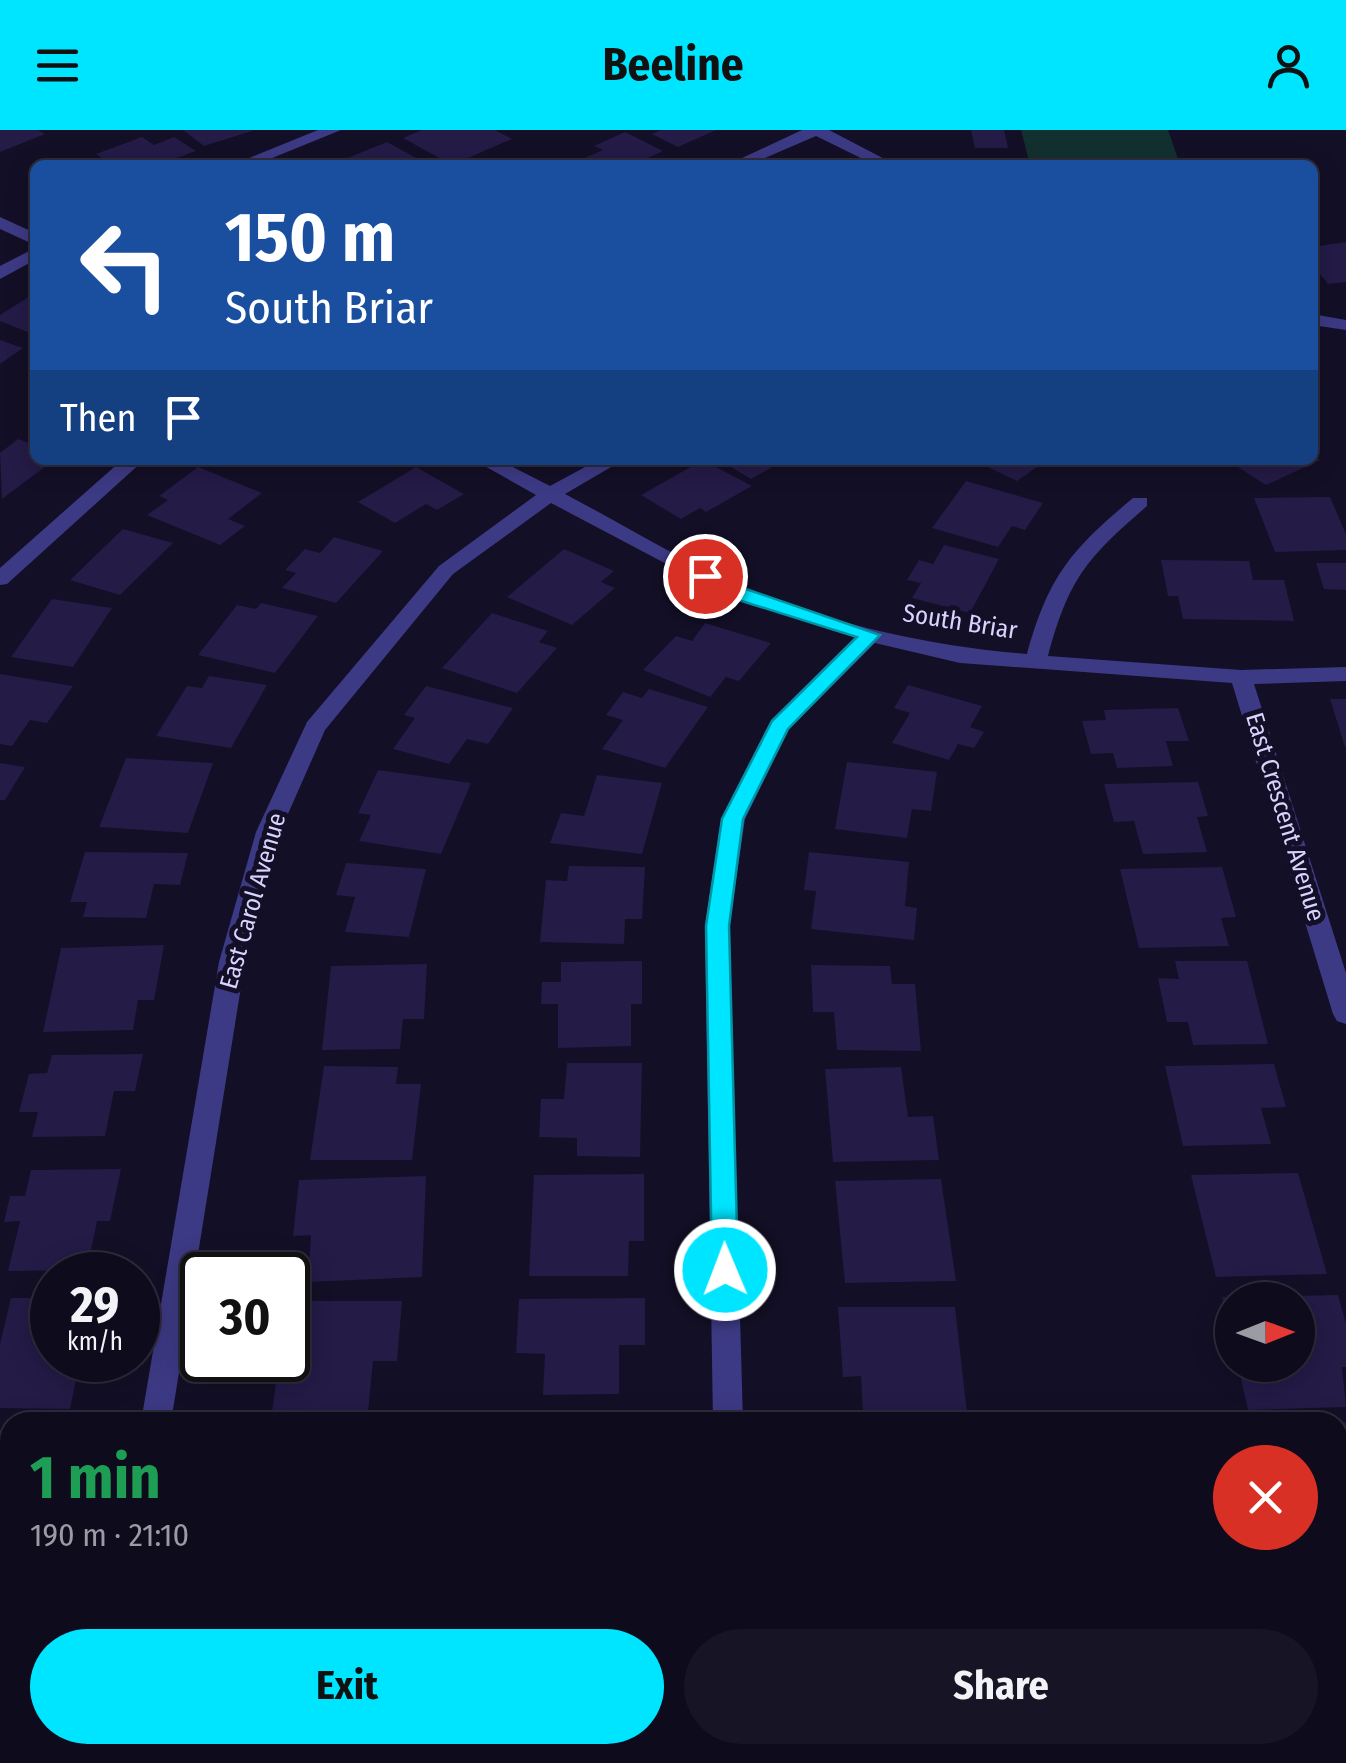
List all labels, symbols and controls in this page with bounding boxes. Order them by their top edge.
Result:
icon: menu [30,38,85,93]
text: Beeline [602,38,744,92]
icon: person [1261,38,1316,93]
text: 150 m [225,196,395,280]
icon: left [60,200,190,330]
text: South Briar [225,281,433,335]
icon: arrive [156,390,211,445]
text: Then [60,395,136,441]
pin [663,534,748,619]
icon: arrive [678,549,733,604]
street label: South Briar [901,598,1020,646]
street label: East Crescent Avenue [1239,709,1331,925]
street label: East Carol Avenue [214,810,292,992]
position arrow [673,1218,777,1322]
speed limit sign: 30 [180,1252,310,1382]
text: 29 [71,1275,119,1335]
north arrow [1215,1282,1315,1382]
map controls [1215,1282,1315,1382]
text: km/h [67,1327,123,1357]
text: 1 min [30,1442,161,1514]
button: close [1213,1445,1318,1550]
text: 190 m · 21:10 [30,1516,189,1554]
button: Exit [30,1629,664,1744]
button: Share [684,1629,1318,1744]

